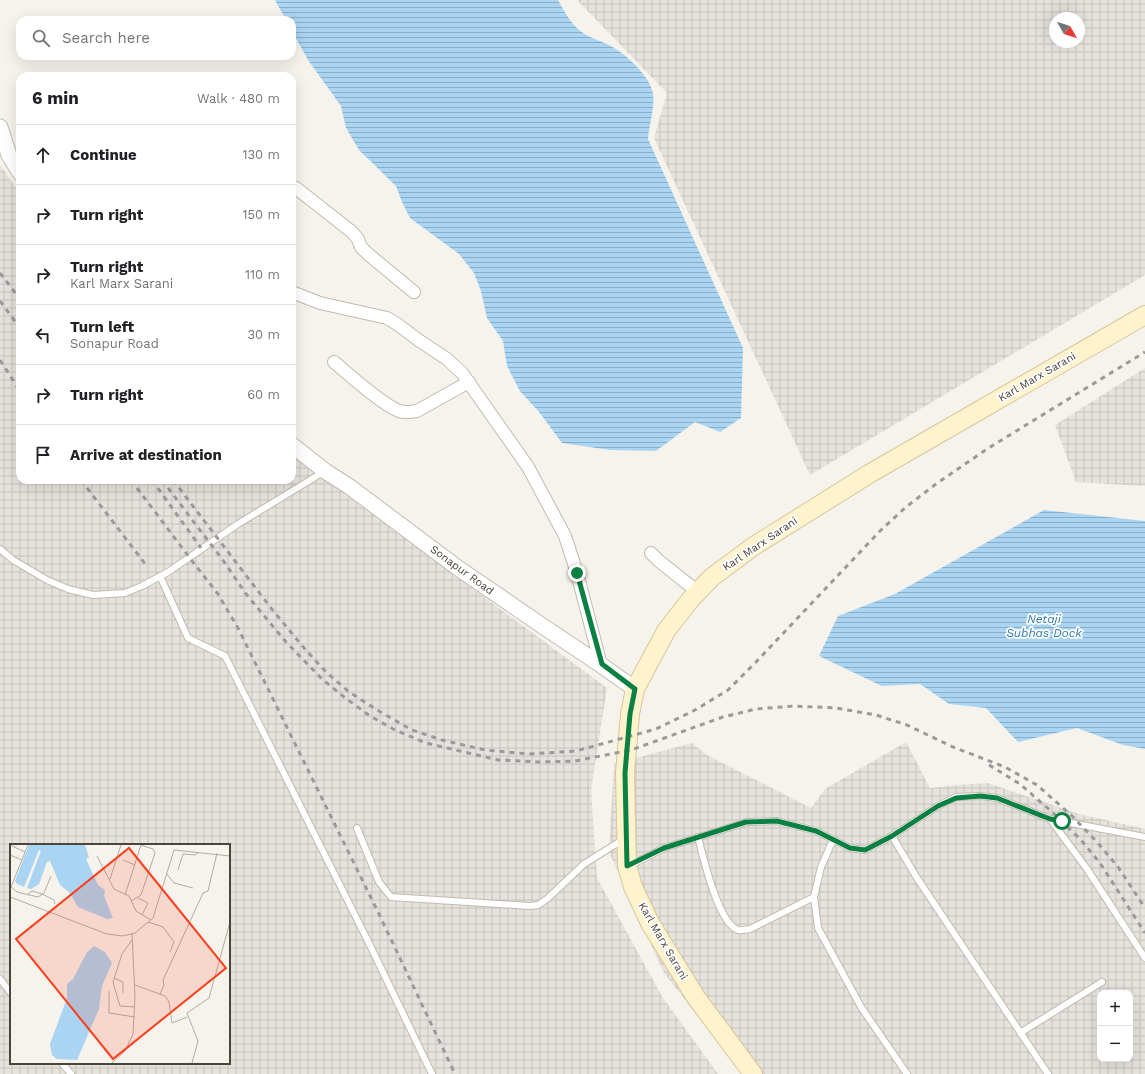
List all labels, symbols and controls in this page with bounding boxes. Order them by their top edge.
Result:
north arrow [1049,12,1085,48]
search box [16,16,296,60]
icon: search [30,27,52,49]
text: Search here [62,29,150,47]
text: 6 min [32,88,79,108]
text: Walk · 480 m [197,91,280,106]
icon: ahead [32,144,54,166]
text: Continue [70,146,137,164]
text: 130 m [242,147,280,162]
icon: right [32,204,54,226]
text: Turn right [70,206,143,224]
text: 150 m [242,207,280,222]
text: Turn right [70,258,143,276]
icon: right [32,264,54,286]
text: 110 m [245,267,280,282]
text: Karl Marx Sarani [70,276,173,291]
text: Turn left [70,318,134,336]
icon: left [32,324,54,346]
text: 30 m [248,327,280,342]
text: Sonapur Road [70,336,159,351]
street label: Karl Marx Sarani [996,349,1078,404]
icon: right [32,384,54,406]
text: Turn right [70,386,143,404]
text: 60 m [247,387,280,402]
icon: arrive [32,444,54,466]
text: Arrive at destination [70,446,222,464]
street label: Karl Marx Sarani [720,514,800,574]
street label: Sonapur Road [428,543,496,597]
route end [568,564,586,582]
water label: Netaji Subhas Dock [1006,612,1082,640]
route start [1053,812,1071,830]
inset map [10,844,230,1064]
street label: Karl Marx Sarani [636,900,691,982]
map controls [1097,990,1133,1062]
button: + [1097,990,1133,1026]
button: − [1097,1026,1133,1062]

